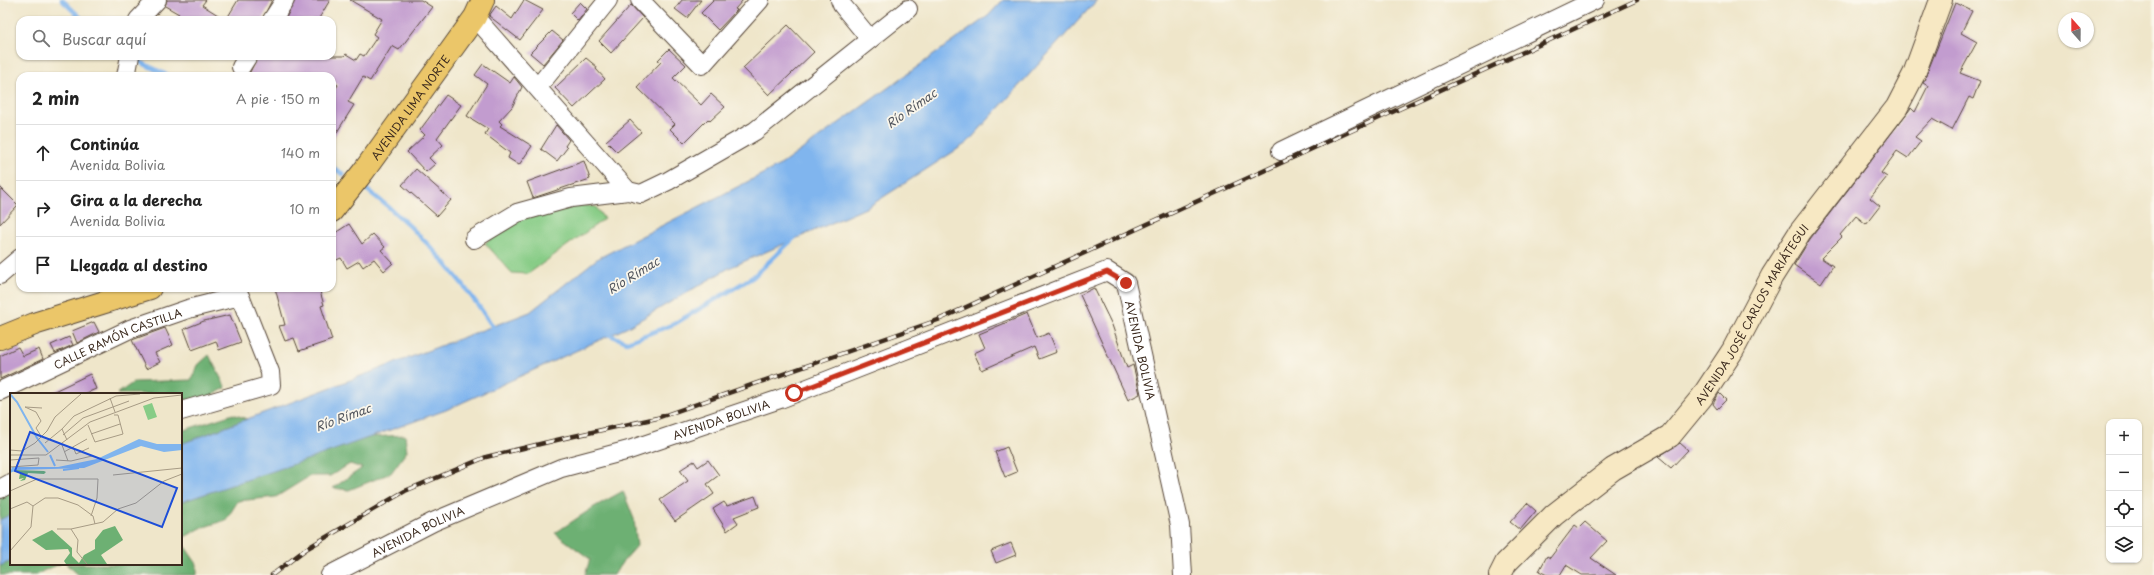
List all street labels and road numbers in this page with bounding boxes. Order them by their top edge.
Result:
street label: AVENIDA LIMA NORTE [366,51,454,163]
street label: AVENIDA JOSÉ CARLOS MARIÁTEGUI [1691,220,1812,408]
street label: AVENIDA BOLIVIA [1122,299,1160,402]
street label: CALLE RAMÓN CASTILLA [50,303,184,373]
street label: AVENIDA BOLIVIA [670,395,772,443]
street label: AVENIDA BOLIVIA [368,501,467,561]

